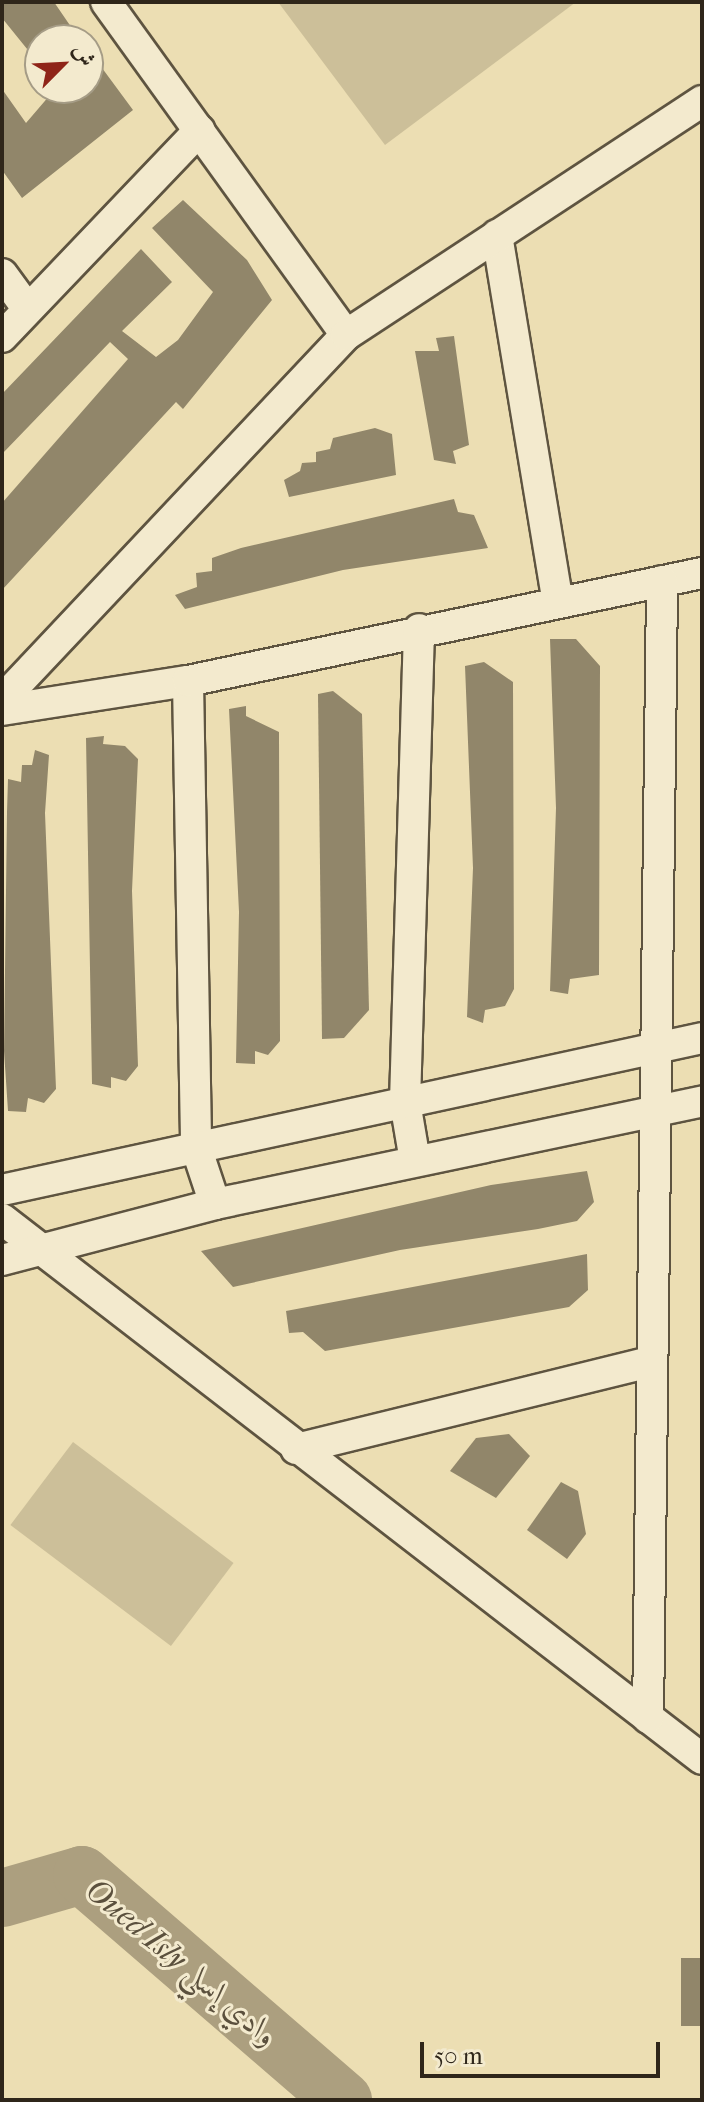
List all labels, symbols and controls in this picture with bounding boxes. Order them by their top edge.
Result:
north arrow [24,24,104,104]
text: ش [68,40,100,70]
water label: Oued Isly وادي إسلي [77,1871,285,2055]
scale bar [424,2026,664,2076]
text: 50 m [434,2042,483,2070]

